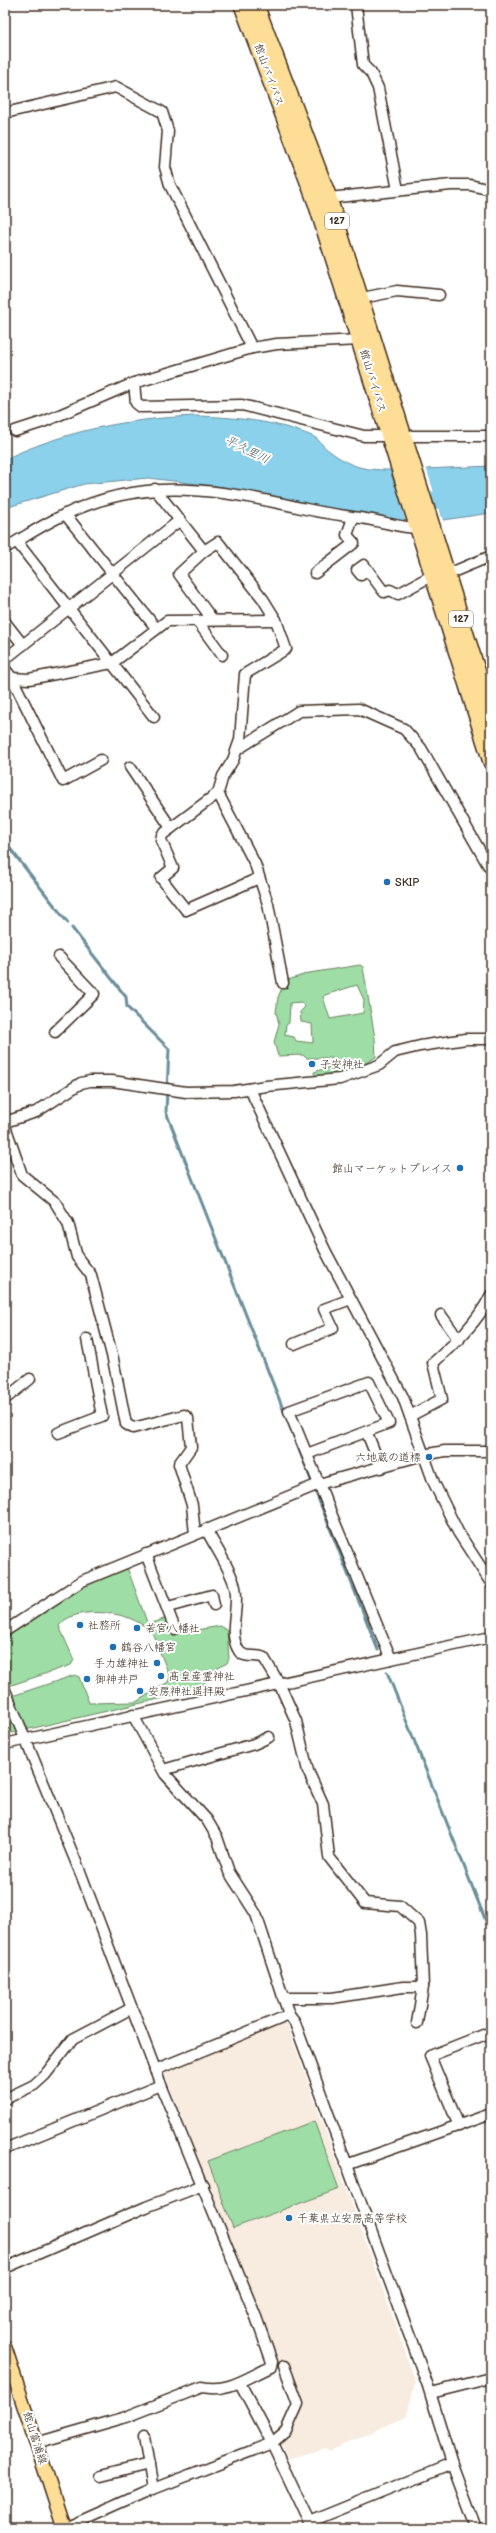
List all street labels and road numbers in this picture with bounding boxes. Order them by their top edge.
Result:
street label: 館山バイパス [252,42,286,108]
road number: 127 [325,213,349,229]
street label: 館山バイパス [357,348,389,414]
road number: 127 [449,611,473,627]
street label: 館山富浦線 [20,2410,50,2466]

